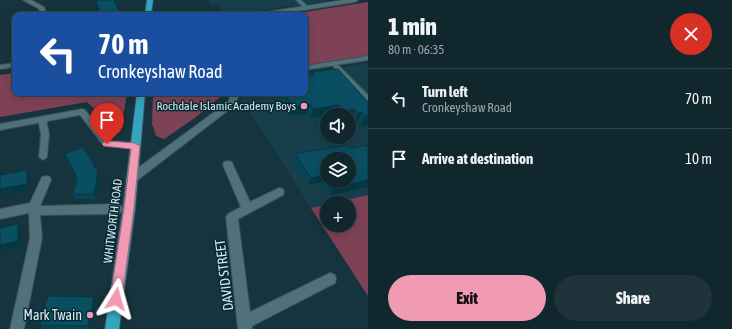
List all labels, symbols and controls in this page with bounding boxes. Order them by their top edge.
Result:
text: 1 min [388,13,437,40]
button: close [670,13,712,55]
icon: left [32,28,84,80]
text: 70 m [98,28,148,60]
text: 80 m · 06:35 [388,42,444,57]
text: Cronkeyshaw Road [98,61,223,82]
text: Turn left [422,83,468,100]
icon: left [388,88,410,110]
text: 70 m [685,90,712,107]
place label: Rochdale Islamic Academy Boys [156,99,296,113]
text: Cronkeyshaw Road [422,100,512,115]
marker: Rochdale Islamic Academy Boys [299,101,309,111]
pin [90,103,124,144]
map controls [320,108,356,232]
button: sound [320,108,356,144]
icon: arrive [96,109,118,131]
icon: arrive [388,148,410,170]
text: Arrive at destination [422,150,533,167]
text: 10 m [685,150,712,167]
button: layers [320,152,356,188]
street label: WHITWORTH ROAD [101,178,125,264]
button: + [320,196,356,232]
street label: DAVID STREET [212,238,236,312]
button: Exit [388,275,546,321]
button: Share [554,275,712,321]
position arrow [95,278,137,320]
place label: Mark Twain [24,307,82,323]
marker: Mark Twain [85,310,95,320]

